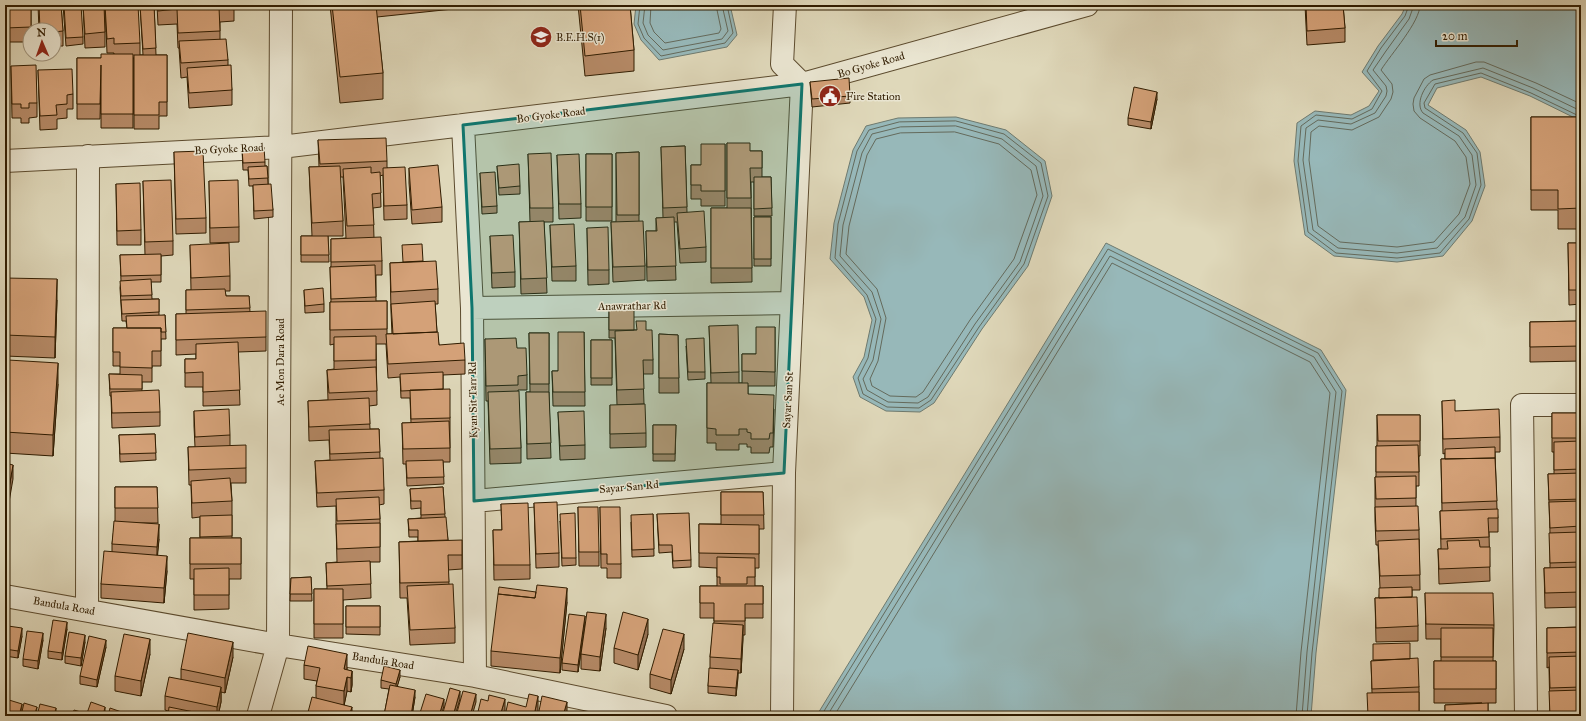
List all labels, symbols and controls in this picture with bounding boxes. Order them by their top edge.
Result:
north arrow [22,22,62,62]
scale bar [1436,22,1517,48]
school or university icon: B.E.H.S(1) [528,24,554,50]
text: N [37,26,47,39]
text: 20 m [1442,29,1468,43]
place label: B.E.H.S(1) [556,31,604,44]
street label: Bo Gyoke Road [836,49,907,81]
public building icon: Fire Station [817,83,843,109]
place label: Fire Station [846,90,901,103]
street label: Bo Gyoke Road [516,104,587,126]
street label: Bo Gyoke Road [194,141,264,157]
street label: Anawrathar Rd [597,299,667,313]
street label: Ae Mon Dara Road [274,318,287,407]
street label: Kyan Sit Tarr Rd [466,361,480,438]
street label: Sayar San St [780,371,796,429]
street label: Sayar San Rd [599,478,660,496]
street label: Bandula Road [32,594,96,618]
street label: Bandula Road [351,650,415,672]

